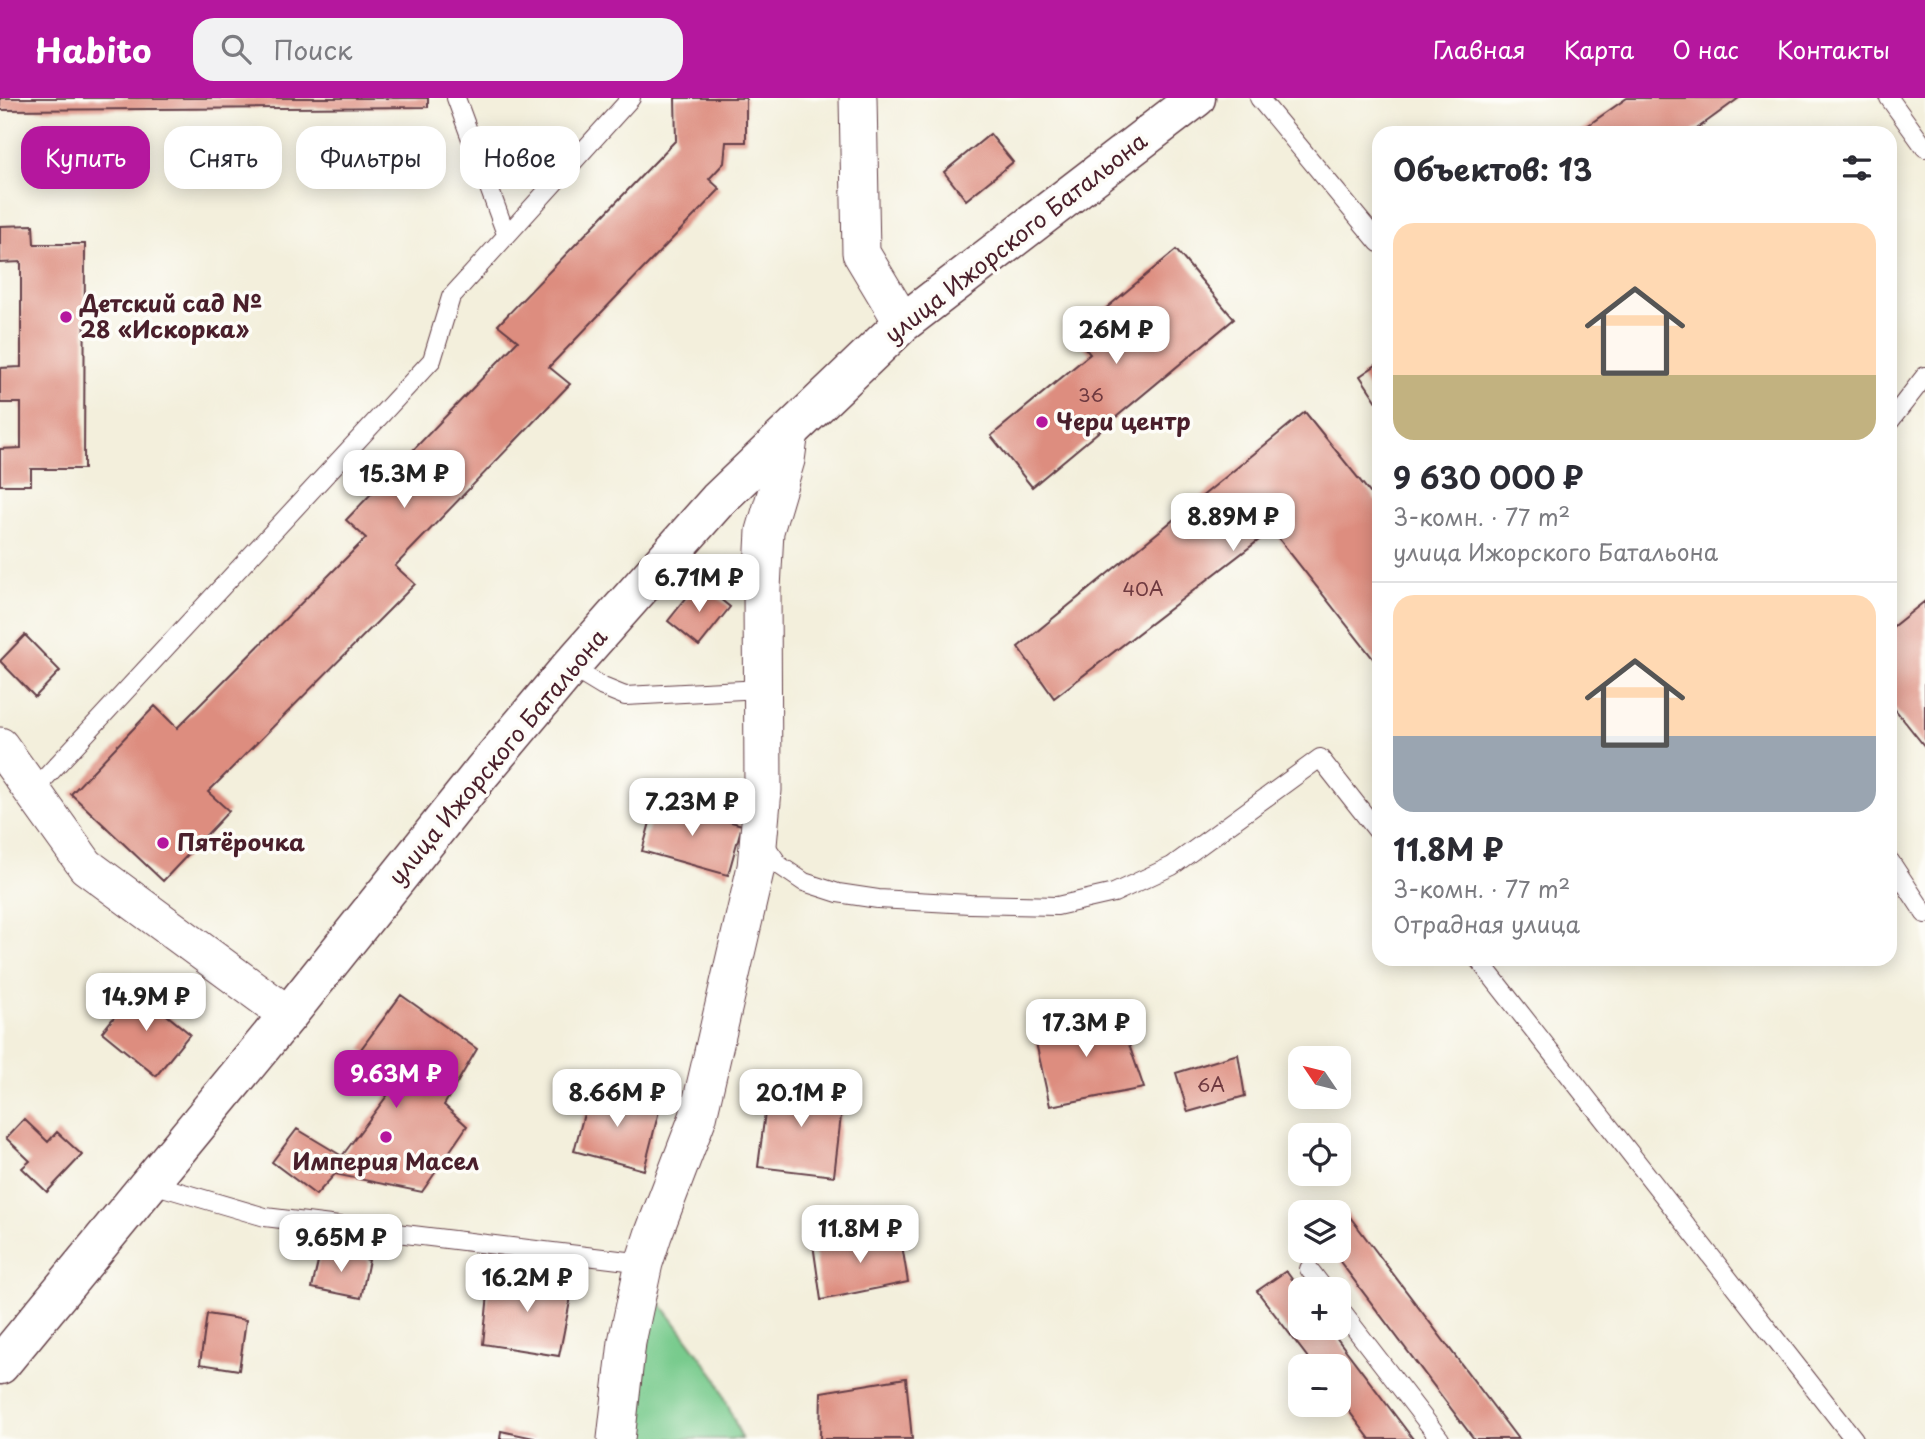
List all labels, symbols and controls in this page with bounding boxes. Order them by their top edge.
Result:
search box [193,18,683,81]
text: Habito [35,24,151,74]
icon: search [217,30,255,68]
text: Поиск [273,30,352,69]
text: Главная [1433,31,1526,67]
text: Карта [1564,31,1634,67]
text: О нас [1672,31,1739,67]
text: Контакты [1777,31,1890,67]
street label: улица Ижорского Батальона [876,123,1154,351]
chip: Купить [21,126,150,189]
chip: Снять [164,126,282,189]
chip: Фильтры [296,126,446,189]
chip: Новое [460,126,580,189]
text: Объектов: 13 [1393,146,1592,191]
icon: filters [1838,149,1876,187]
icon: home [1572,268,1698,394]
place label: Детский сад № 28 «Искорка» [79,285,262,346]
pin: 26M ₽ [1067,306,1165,366]
marker: Детский сад № 28 «Искорка» [58,309,74,325]
text: 26M ₽ [1079,311,1153,346]
house number: 36 [1078,380,1104,408]
place label: Чери центр [1056,403,1191,438]
marker: Чери центр [1034,414,1050,430]
pin: 15.3M ₽ [339,450,469,510]
text: 9 630 000 ₽ [1393,454,1583,499]
text: 15.3M ₽ [359,455,449,490]
pin: 8.89M ₽ [1168,494,1298,553]
text: 8.89M ₽ [1187,498,1279,533]
text: 3-комн. · 77 m² [1393,499,1570,534]
text: улица Ижорского Батальона [1393,534,1718,569]
pin: 6.71M ₽ [634,554,764,614]
text: 6.71M ₽ [654,559,744,594]
house number: 40А [1122,574,1164,602]
street label: улица Ижорского Батальона [379,620,615,892]
icon: home [1572,640,1698,766]
pin: 7.23M ₽ [627,778,757,838]
text: 7.23M ₽ [645,783,739,818]
place label: Пятёрочка [177,824,305,859]
text: 11.8M ₽ [1393,826,1503,871]
marker: Пятёрочка [155,835,171,851]
text: 3-комн. · 77 m² [1393,871,1570,906]
text: Отрадная улица [1393,906,1580,941]
pin: 14.9M ₽ [81,974,211,1033]
text: 14.9M ₽ [102,978,190,1013]
pin: 17.3M ₽ [1021,1000,1151,1059]
text: 17.3M ₽ [1042,1004,1130,1039]
north arrow [1288,1046,1351,1110]
map controls [1288,1046,1351,1417]
pin: 9.63M ₽ [331,1051,461,1110]
text: 9.63M ₽ [350,1055,442,1090]
pin: 8.66M ₽ [552,1070,682,1129]
pin: 20.1M ₽ [736,1070,866,1129]
house number: 6А [1197,1070,1225,1098]
text: 8.66M ₽ [569,1074,665,1109]
text: 20.1M ₽ [755,1074,847,1109]
button: locate [1288,1123,1351,1186]
marker: Империя Масел [378,1129,394,1145]
place label: Империя Масел [293,1143,479,1178]
button: layers [1288,1200,1351,1263]
pin: 11.8M ₽ [795,1206,925,1265]
text: 11.8M ₽ [818,1210,902,1245]
pin: 9.65M ₽ [276,1214,406,1274]
text: 9.65M ₽ [295,1219,387,1254]
pin: 16.2M ₽ [462,1254,592,1314]
text: 16.2M ₽ [482,1259,572,1294]
button: + [1288,1277,1351,1340]
button: − [1288,1354,1351,1417]

